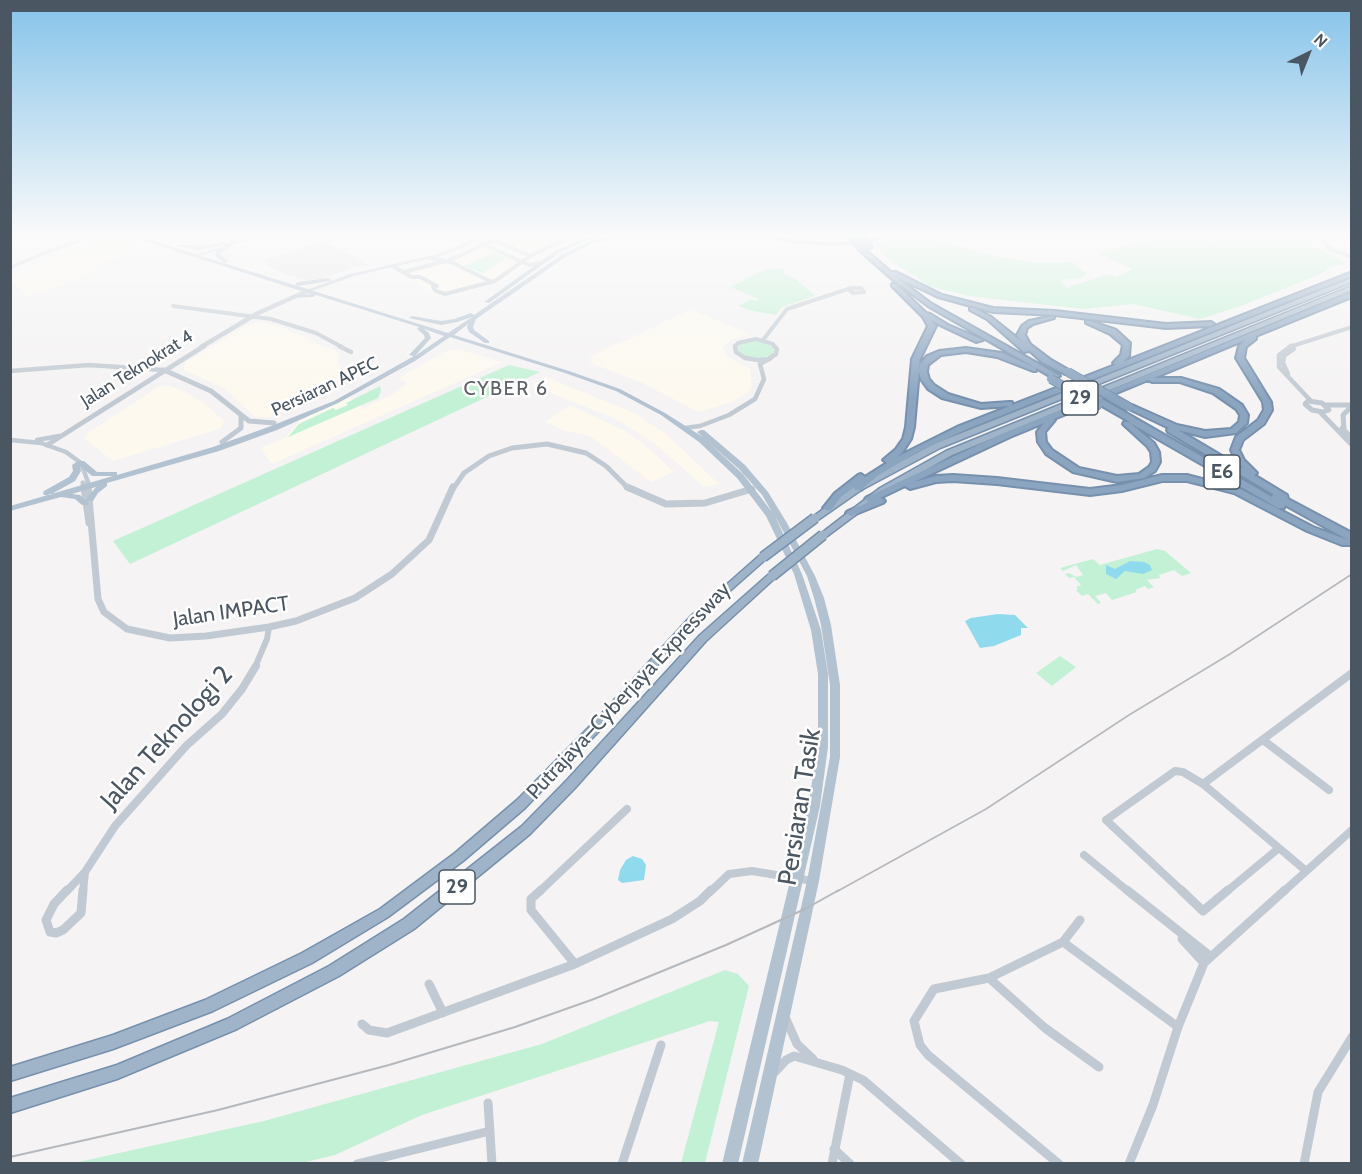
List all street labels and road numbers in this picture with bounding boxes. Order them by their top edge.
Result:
street label: Jalan Teknokrat 4 [77,326,197,412]
street label: Persiaran APEC [268,353,382,421]
road number: 29 [1062,381,1098,415]
road number: E6 [1204,455,1240,489]
street label: Putrajaya–Cyberjaya Expressway [522,577,736,805]
street label: Jalan IMPACT [171,591,291,633]
street label: Jalan Teknologi 2 [94,660,240,816]
street label: Persiaran Tasik [772,726,828,888]
road number: 29 [439,870,475,904]

